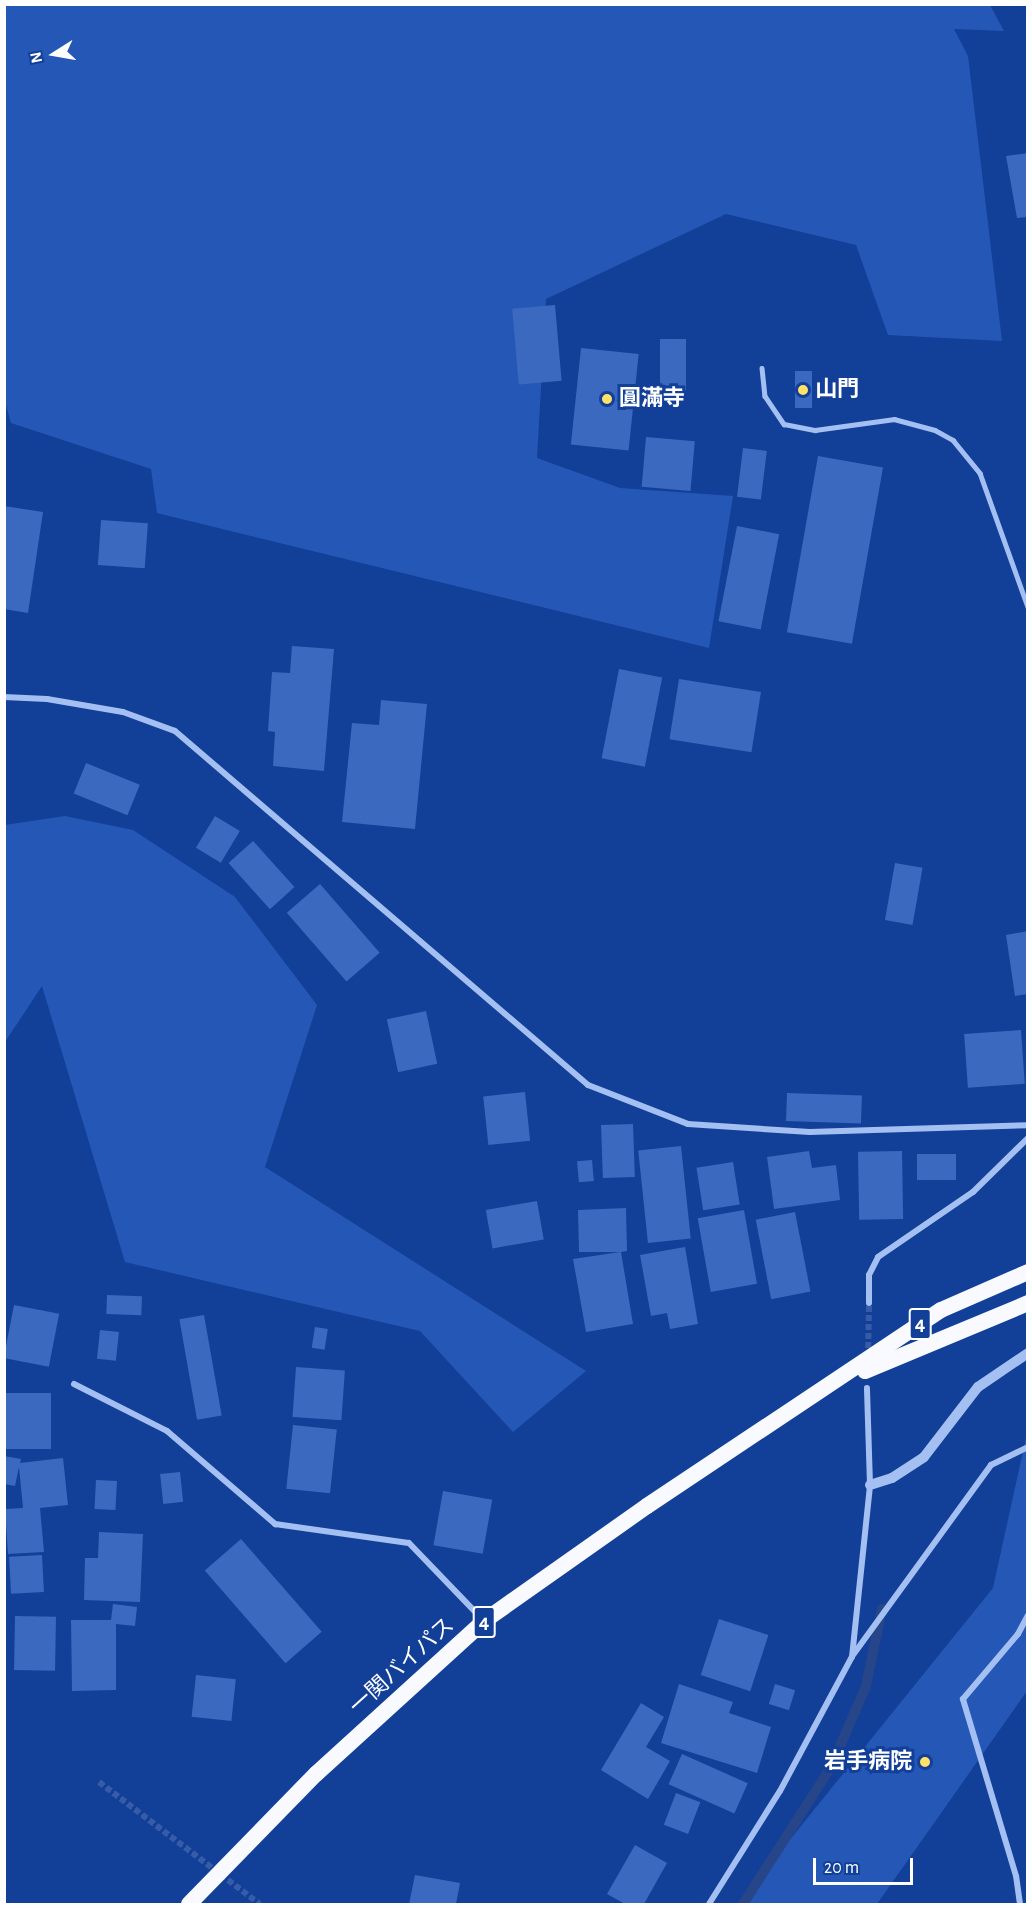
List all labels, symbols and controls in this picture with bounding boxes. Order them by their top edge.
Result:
north arrow [24,24,84,84]
text: N [27,50,45,64]
place label: 山門 [815,377,859,403]
marker: 山門 [796,383,810,397]
place label: 圓滿寺 [619,386,685,412]
marker: 圓滿寺 [600,392,614,406]
road number: 4 [908,1306,932,1342]
road number: 4 [472,1604,496,1640]
street label: 一関バイパス [344,1612,460,1720]
place label: 岩手病院 [824,1749,912,1775]
marker: 岩手病院 [916,1753,934,1771]
scale bar [816,1846,916,1884]
text: 20 m [824,1859,859,1877]

